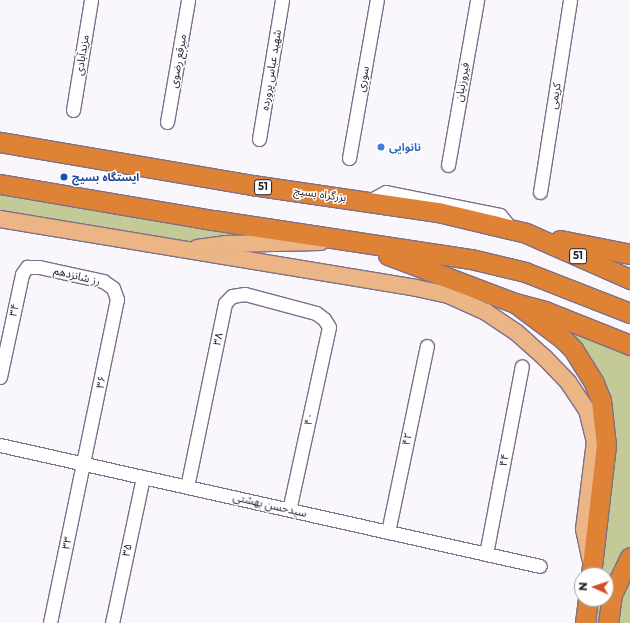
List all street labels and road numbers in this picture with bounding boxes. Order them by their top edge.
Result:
street label: شهید عباس پرورده [258,29,284,111]
street label: مبرقع رضوی [167,33,189,89]
street label: مزیدآبادی [72,34,92,76]
street label: فیروزنیان [452,61,472,103]
street label: سوری [354,65,372,93]
street label: کریمی [546,82,564,110]
road number: 51 [254,179,272,195]
street label: بزرگراه بسیج [293,184,347,204]
road number: 51 [569,248,587,264]
street label: رز شانزدهم [52,264,102,288]
street label: ۳۴ [6,302,22,318]
street label: ۳۸ [210,331,226,347]
street label: ۳۶ [93,375,109,389]
street label: ۴۰ [301,411,317,427]
street label: ۴۲ [399,431,415,447]
street label: ۴۴ [496,453,512,467]
street label: سیدحسن بهشتی [232,490,308,520]
street label: ۳۳ [59,535,75,551]
street label: ۳۵ [119,542,135,558]

